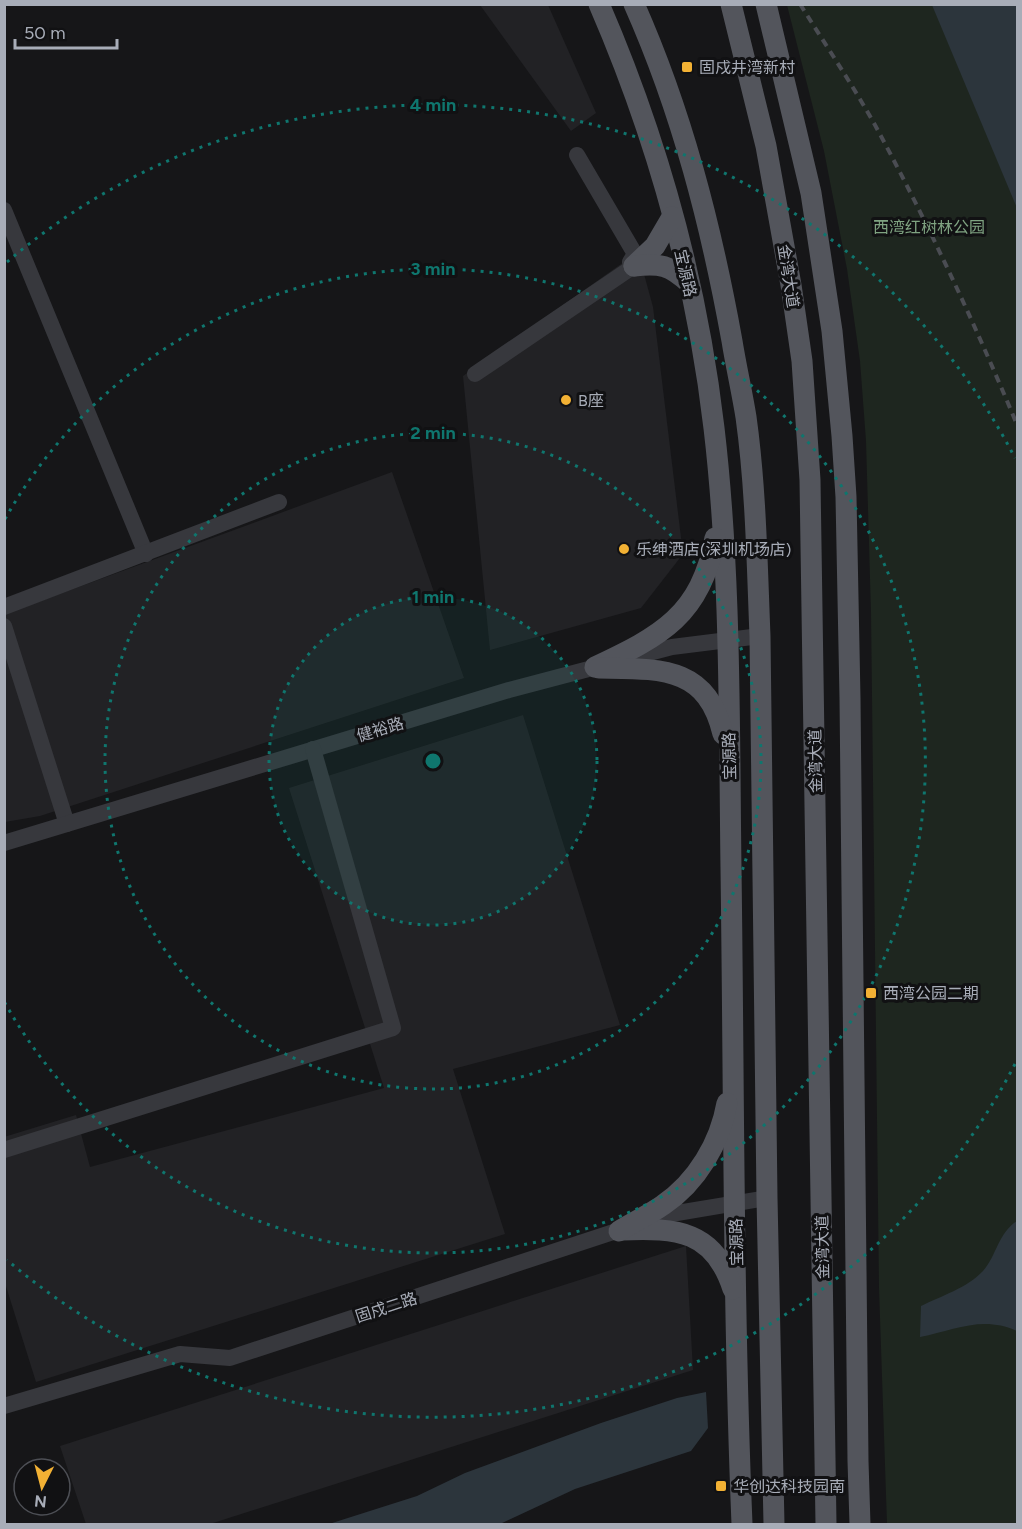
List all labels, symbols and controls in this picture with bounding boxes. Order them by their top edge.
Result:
scale bar [15,12,117,50]
text: 50 m [24,22,66,44]
place label: 固戍井湾新村 [699,58,795,77]
marker: 固戍井湾新村 [680,60,694,74]
text: 4 min [410,94,456,116]
park label: 西湾红树林公园 [873,218,985,237]
street label: 金湾大道 [774,243,803,309]
street label: 宝源路 [671,248,700,299]
text: 3 min [411,258,455,280]
place label: B座 [578,391,604,410]
marker: B座 [559,393,573,407]
text: 2 min [410,422,456,444]
place label: 乐绅酒店(深圳机场店) [636,540,791,559]
marker: 乐绅酒店(深圳机场店) [617,542,631,556]
text: 1 min [412,586,454,608]
street label: 健裕路 [354,713,406,746]
street label: 金湾大道 [805,729,826,793]
street label: 宝源路 [720,732,739,780]
centre of rings [423,751,443,771]
place label: 西湾公园二期 [883,984,979,1003]
marker: 西湾公园二期 [864,986,878,1000]
street label: 金湾大道 [812,1215,833,1279]
street label: 宝源路 [727,1218,746,1266]
street label: 固戍二路 [353,1289,420,1326]
north arrow [12,1457,72,1517]
place label: 华创达科技园南 [733,1477,845,1496]
marker: 华创达科技园南 [714,1479,728,1493]
text: N [33,1491,48,1512]

